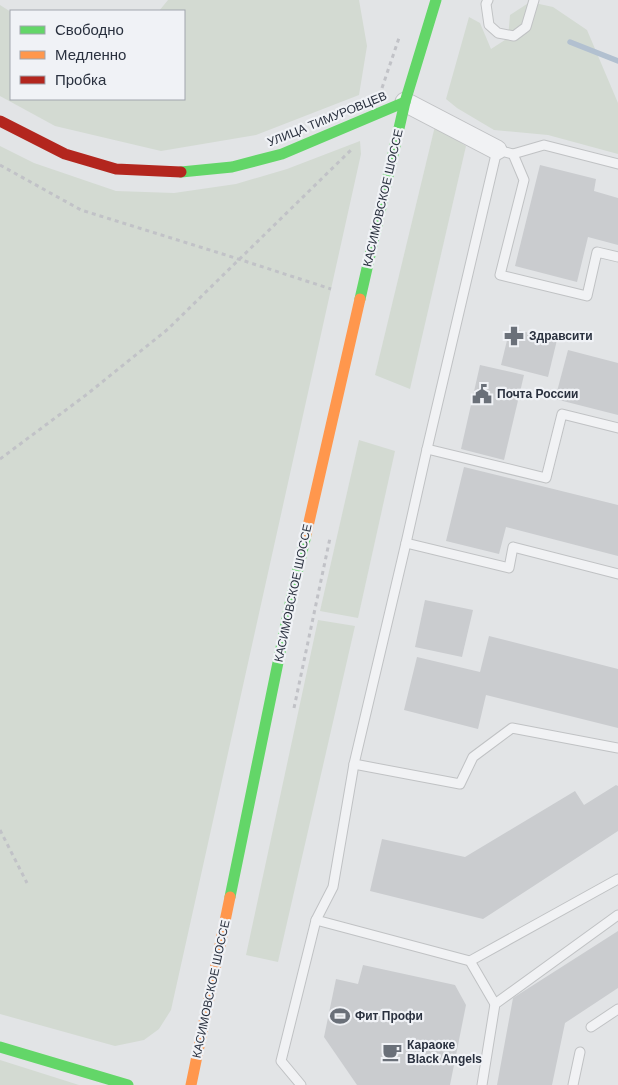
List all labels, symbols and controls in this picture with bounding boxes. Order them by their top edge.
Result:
legend [10,10,185,100]
text: Свободно [55,21,124,38]
text: Медленно [55,46,126,63]
text: Пробка [55,71,107,88]
street label: УЛИЦА ТИМУРОВЦЕВ [265,89,389,149]
street label: КАСИМОВСКОЕ ШОССЕ [360,128,406,268]
pharmacy icon: Здравсити [503,325,525,347]
place label: Здравсити [529,329,593,343]
public building icon: Почта России [471,383,493,405]
place label: Почта России [497,387,579,401]
street label: КАСИМОВСКОЕ ШОССЕ [272,523,314,663]
street label: КАСИМОВСКОЕ ШОССЕ [190,919,232,1059]
sports icon: Фит Профи [329,1005,351,1027]
place label: Фит Профи [355,1009,423,1023]
place label: Караоке Black Angels [407,1038,482,1066]
cafe icon: Караоке Black Angels [381,1041,403,1063]

